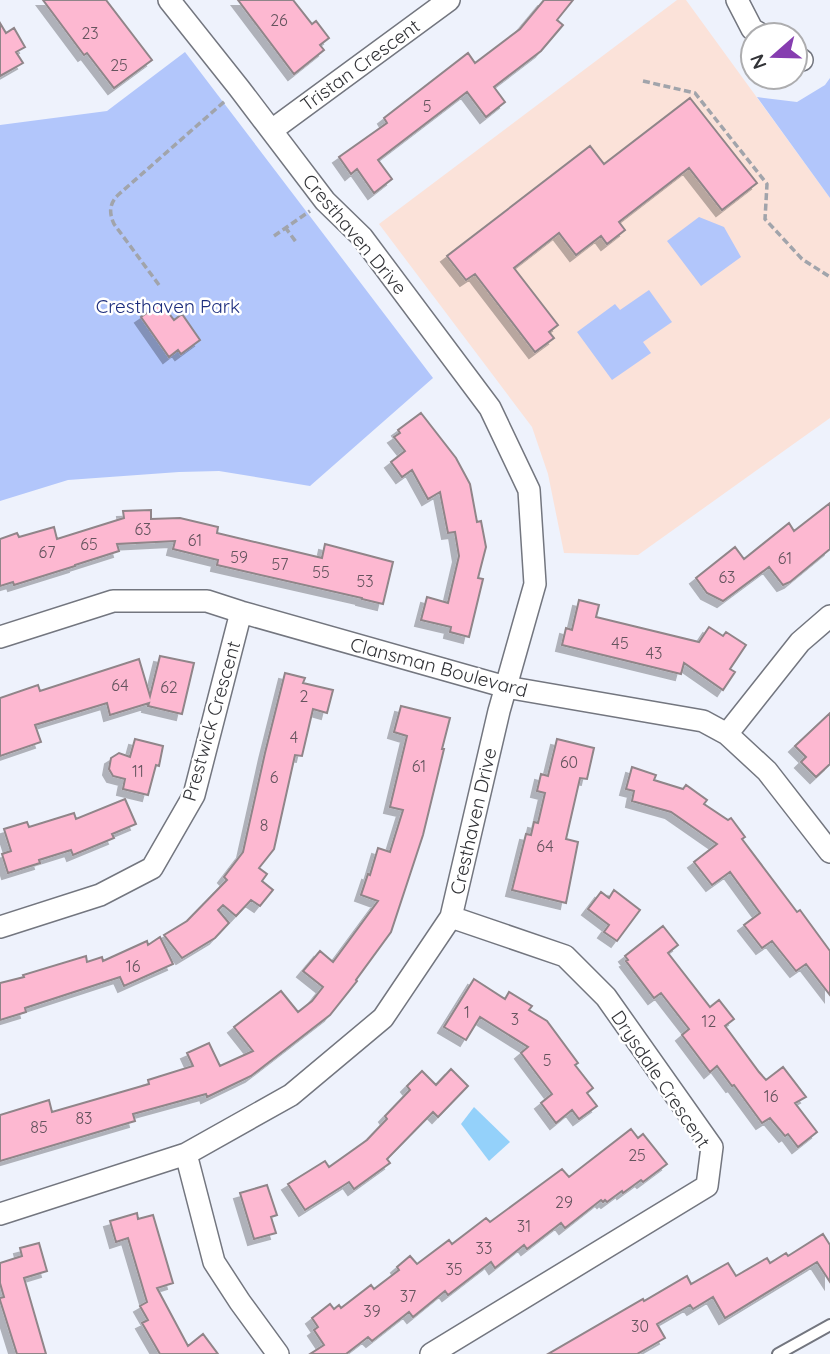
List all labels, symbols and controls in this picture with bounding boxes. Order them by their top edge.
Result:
house number: 26 [270,10,288,30]
street label: Tristan Crescent [296,14,424,116]
north arrow [739,21,809,91]
house number: 23 [81,23,99,43]
text: N [744,51,772,72]
house number: 25 [110,55,128,75]
house number: 5 [423,96,431,116]
street label: Cresthaven Drive [298,169,412,299]
park label: Cresthaven Park [96,294,240,318]
house number: 63 [135,519,152,539]
house number: 61 [188,530,202,550]
house number: 65 [80,534,98,554]
house number: 67 [39,542,55,562]
house number: 59 [230,547,248,567]
house number: 61 [778,548,792,568]
house number: 57 [272,554,288,574]
house number: 55 [312,562,330,582]
house number: 63 [719,567,736,587]
house number: 53 [356,571,374,591]
street label: Clansman Boulevard [348,632,530,702]
house number: 45 [611,633,629,653]
street label: Prestwick Crescent [177,638,245,804]
house number: 43 [646,643,662,663]
house number: 64 [111,675,129,695]
house number: 62 [160,677,178,697]
house number: 2 [300,686,309,706]
house number: 4 [290,727,298,747]
street label: Cresthaven Drive [444,745,502,897]
house number: 60 [560,752,578,772]
house number: 61 [412,756,426,776]
house number: 11 [132,761,144,781]
house number: 6 [270,767,279,787]
house number: 8 [260,815,268,835]
house number: 64 [536,836,554,856]
house number: 16 [126,956,141,976]
house number: 1 [464,1002,470,1022]
street label: Drysdale Crescent [606,1006,716,1152]
house number: 3 [511,1009,519,1029]
house number: 12 [702,1011,717,1031]
house number: 5 [543,1050,551,1070]
house number: 16 [764,1086,779,1106]
house number: 83 [75,1108,93,1128]
house number: 85 [30,1117,48,1137]
house number: 25 [628,1145,646,1165]
house number: 29 [555,1192,573,1212]
house number: 31 [517,1216,531,1236]
house number: 33 [476,1238,492,1258]
house number: 35 [445,1259,463,1279]
house number: 37 [400,1286,416,1306]
house number: 39 [363,1301,381,1321]
house number: 30 [631,1316,649,1336]

